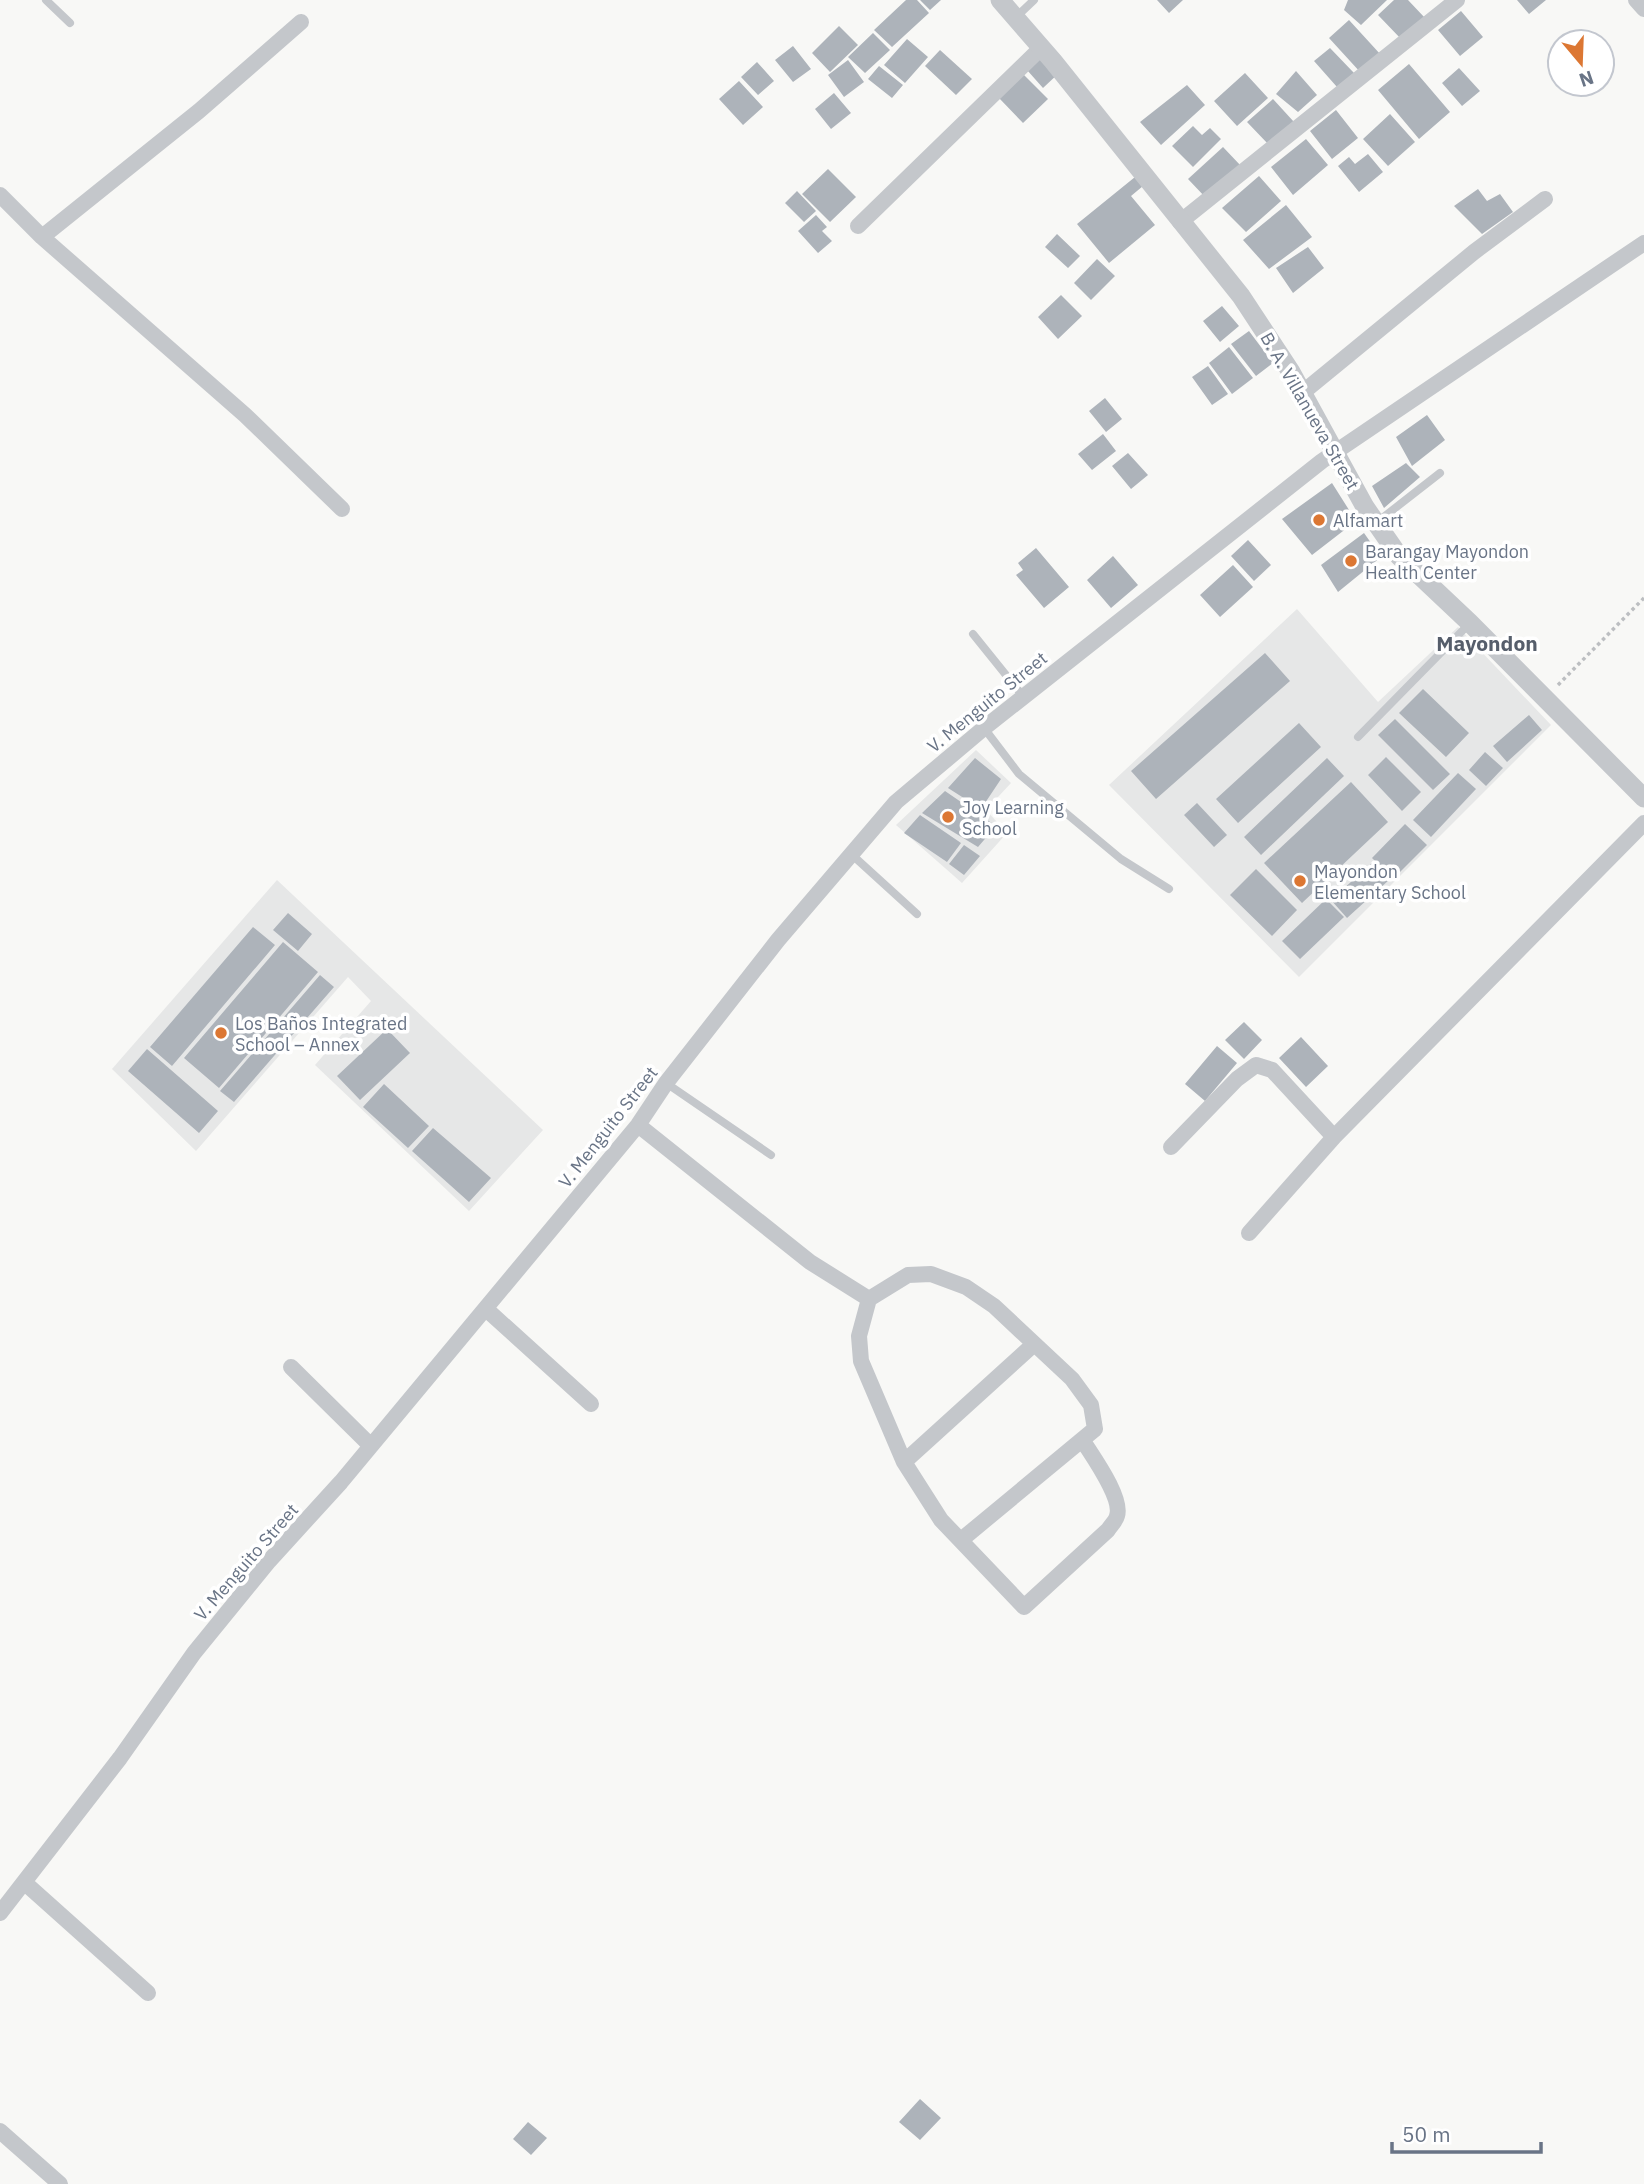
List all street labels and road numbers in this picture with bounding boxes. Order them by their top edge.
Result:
street label: B. A. Villanueva Street [1255,328,1365,494]
street label: V. Menguito Street [922,647,1052,757]
street label: V. Menguito Street [553,1062,663,1192]
street label: V. Menguito Street [189,1499,303,1625]

